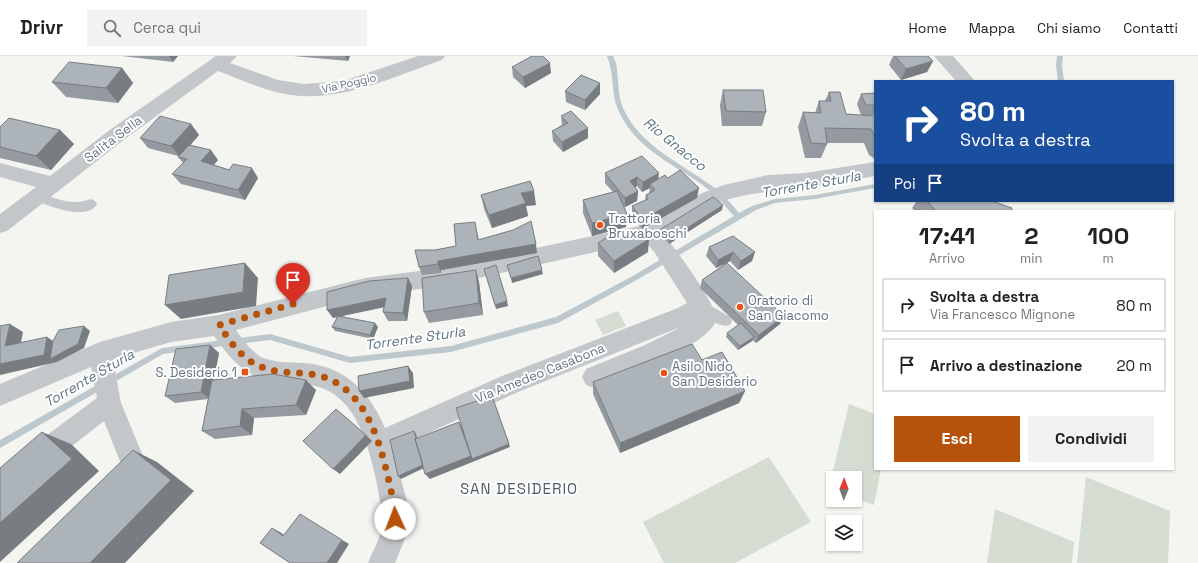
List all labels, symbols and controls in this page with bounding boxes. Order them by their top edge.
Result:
search box [87,10,367,46]
text: Drivr [20,15,63,40]
icon: search [101,17,123,39]
text: Cerca qui [133,18,201,37]
text: Home [909,19,947,37]
text: Mappa [969,19,1015,37]
text: Chi siamo [1037,19,1101,37]
text: Contatti [1123,19,1178,37]
street label: Via Poggio [320,70,378,96]
text: 80 m [960,93,1026,129]
icon: right [894,96,946,148]
street label: Salita Sella [81,111,146,166]
water label: Rio Gnacco [640,113,710,175]
text: Svolta a destra [960,128,1091,151]
water label: Torrente Sturla [760,166,863,202]
icon: arrive [924,172,946,194]
text: Poi [894,174,916,193]
place label: Trattoria Bruxaboschi [608,210,687,242]
marker: Trattoria Bruxaboschi [595,220,605,230]
text: 17:41 [919,220,975,251]
text: 2 [1024,220,1038,251]
text: 100 [1087,220,1129,251]
text: Arrivo [929,250,965,267]
text: min [1020,250,1042,267]
text: m [1103,250,1114,267]
pin [276,263,310,304]
icon: arrive [282,269,304,291]
text: Svolta a destra [930,287,1039,306]
place label: Oratorio di San Giacomo [748,292,829,324]
icon: right [896,294,918,316]
text: 80 m [1116,296,1152,315]
marker: Oratorio di San Giacomo [735,302,745,312]
text: Via Francesco Mignone [930,306,1075,323]
water label: Torrente Sturla [364,322,467,354]
street label: Via Amedeo Casabona [473,339,608,407]
water label: Torrente Sturla [41,345,138,411]
icon: arrive [896,354,918,376]
text: Arrivo a destinazione [930,356,1082,375]
text: 20 m [1117,356,1152,375]
place label: Asilo Nido San Desiderio [672,358,757,390]
place label: S. Desiderio 1 [156,364,237,381]
marker: S. Desiderio 1 [240,367,250,377]
marker: Asilo Nido San Desiderio [659,368,669,378]
button: Esci [894,416,1020,462]
button: Condividi [1028,416,1154,462]
north arrow [826,471,862,507]
map controls [826,471,862,551]
district label: SAN DESIDERIO [460,479,578,498]
position arrow [374,498,416,540]
button: layers [826,515,862,551]

